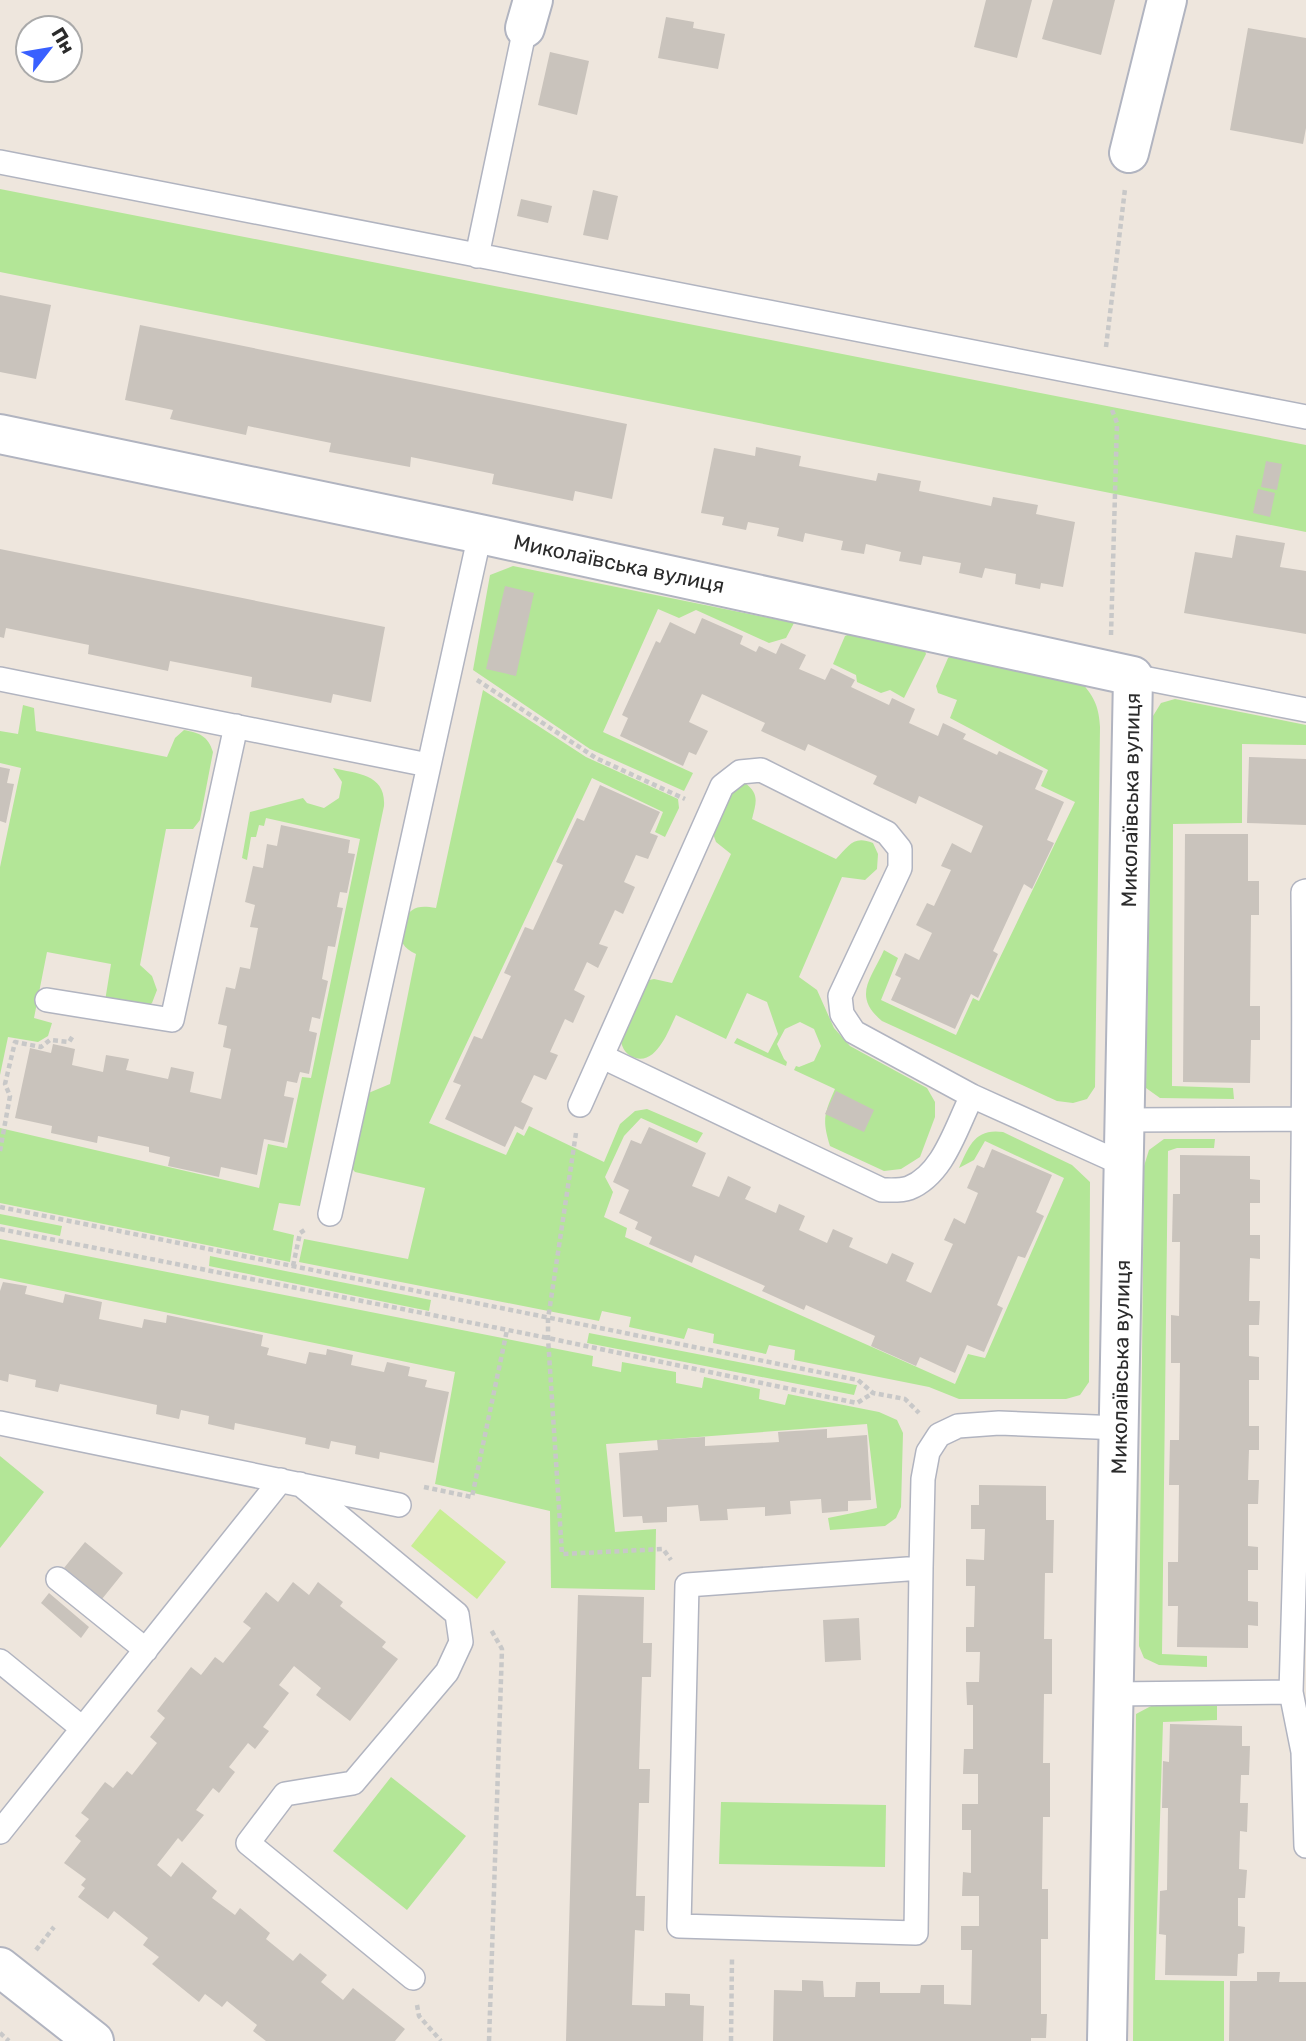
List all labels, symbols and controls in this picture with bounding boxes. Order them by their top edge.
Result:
north arrow [14,14,84,84]
text: Пн [47,23,80,58]
street label: Миколаївська вулиця [511,529,727,598]
street label: Миколаївська вулиця [1116,692,1145,908]
street label: Миколаївська вулиця [1106,1259,1135,1475]

